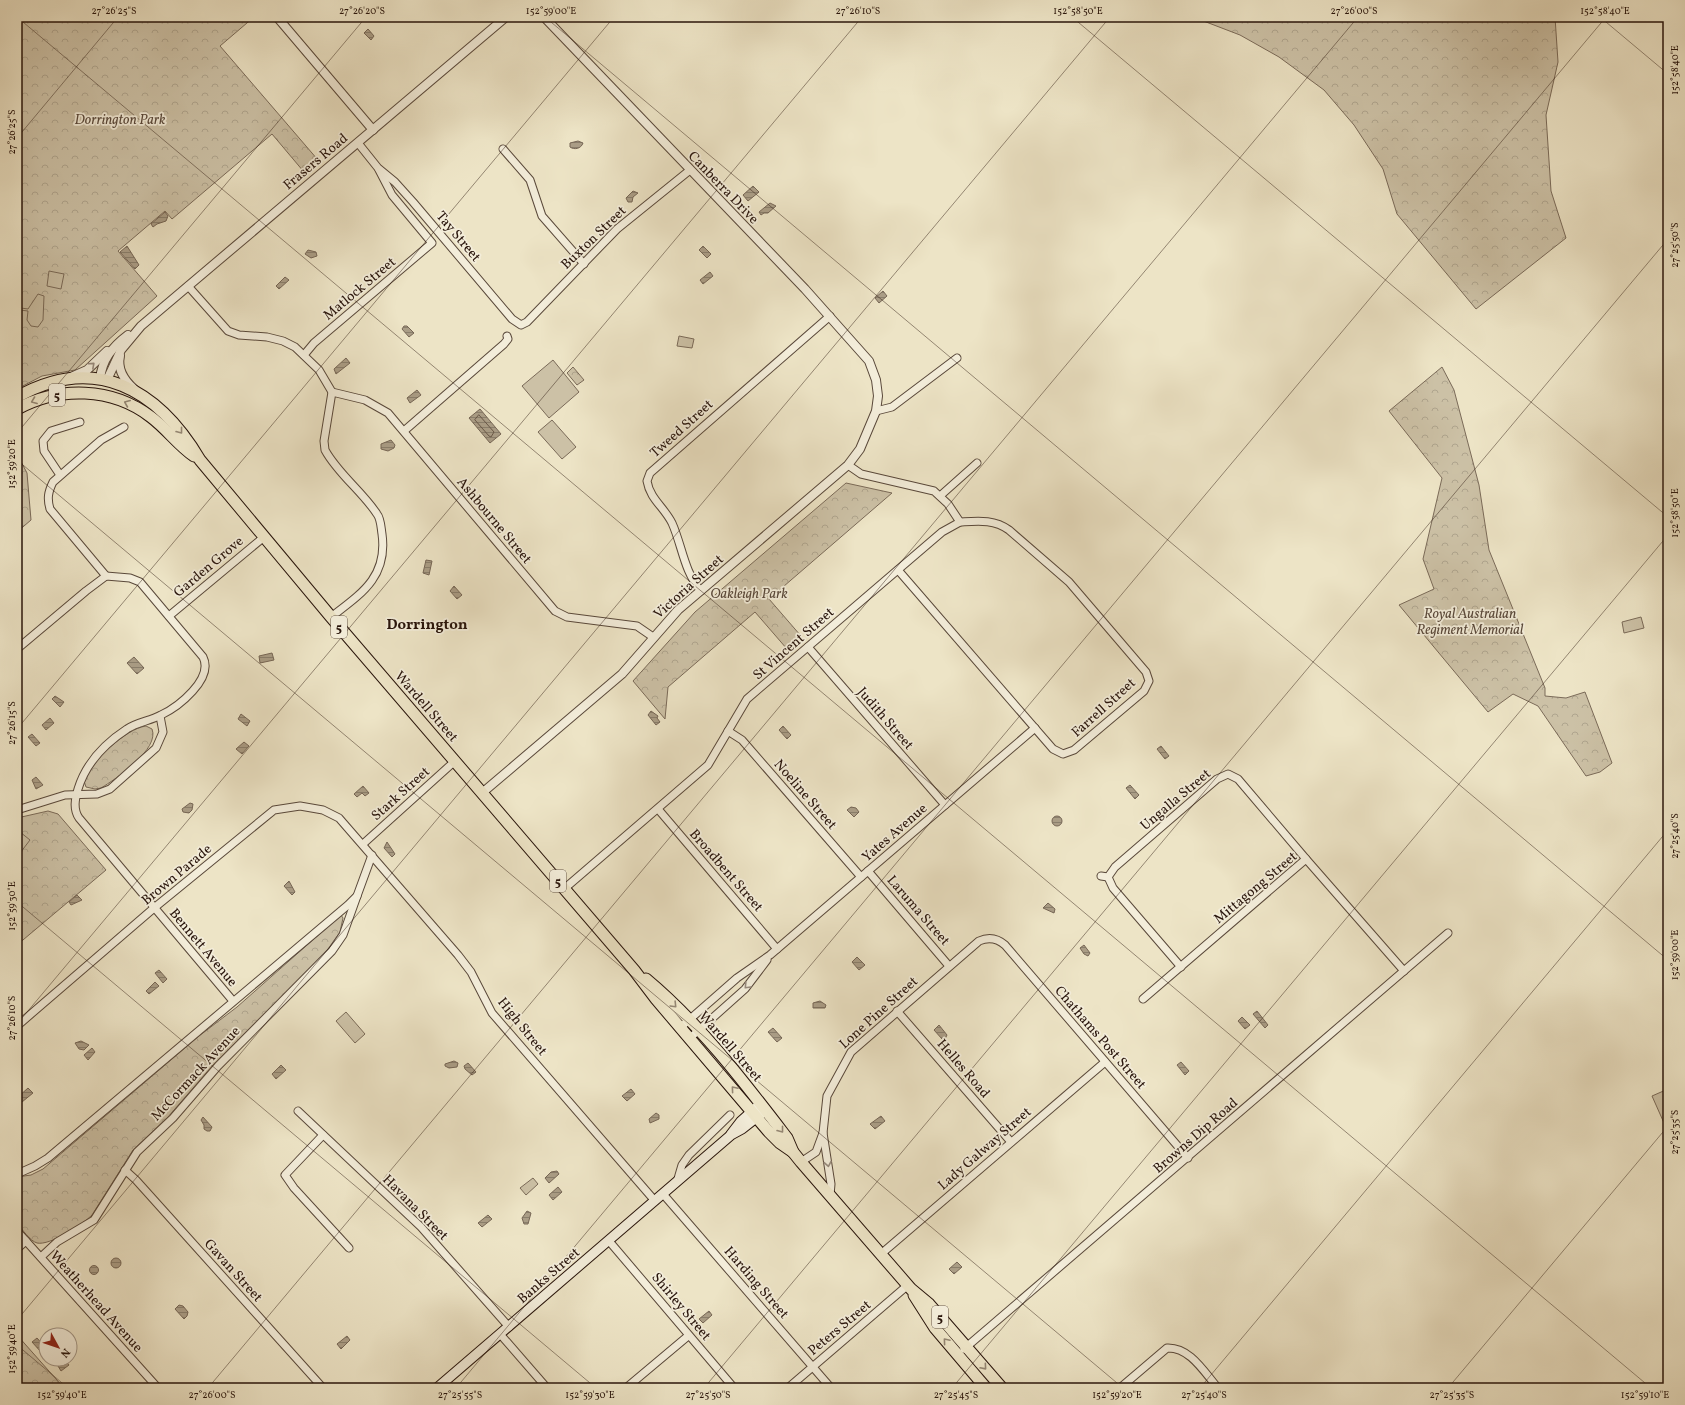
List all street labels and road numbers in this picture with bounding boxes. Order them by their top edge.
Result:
street label: Frasers Road [280,129,352,195]
street label: Canberra Drive [683,147,763,229]
street label: Buxton Street [557,202,631,274]
street label: Tay Street [431,208,485,266]
street label: Matlock Street [320,253,400,325]
road number: 5 [49,384,65,406]
street label: Tweed Street [646,396,718,463]
street label: Ashbourne Street [452,474,536,568]
street label: Garden Grove [170,532,248,602]
street label: Victoria Street [650,551,728,624]
street label: St Vincent Street [749,603,839,685]
road number: 5 [331,616,347,638]
street label: Wardell Street [390,667,462,747]
street label: Farrell Street [1068,674,1140,742]
street label: Judith Street [852,684,917,754]
street label: Noeline Street [769,756,841,834]
street label: Stark Street [368,763,434,825]
street label: Ungalla Street [1137,765,1215,835]
street label: Yates Avenue [858,799,932,867]
street label: Broadbent Street [685,826,767,917]
street label: Brown Parade [138,840,216,910]
street label: Mittagong Street [1210,848,1302,929]
road number: 5 [550,870,566,892]
street label: Laruma Street [882,872,954,950]
street label: Bennett Avenue [164,905,242,991]
street label: Lone Pine Street [836,973,923,1054]
street label: Chathams Post Street [1050,982,1150,1094]
street label: High Street [493,994,551,1060]
street label: Wardell Street [694,1007,766,1087]
street label: McCormack Avenue [147,1022,245,1125]
street label: Helles Road [932,1035,994,1103]
street label: Browns Dip Road [1149,1094,1243,1178]
street label: Lady Galway Street [934,1103,1036,1195]
street label: Havana Street [378,1171,452,1245]
street label: Gavan Street [199,1235,266,1307]
street label: Harding Street [719,1243,793,1323]
street label: Banks Street [514,1244,584,1309]
street label: Weatherhead Avenue [45,1247,147,1357]
street label: Shirley Street [647,1269,715,1345]
street label: Peters Street [804,1296,876,1360]
road number: 5 [932,1306,948,1328]

